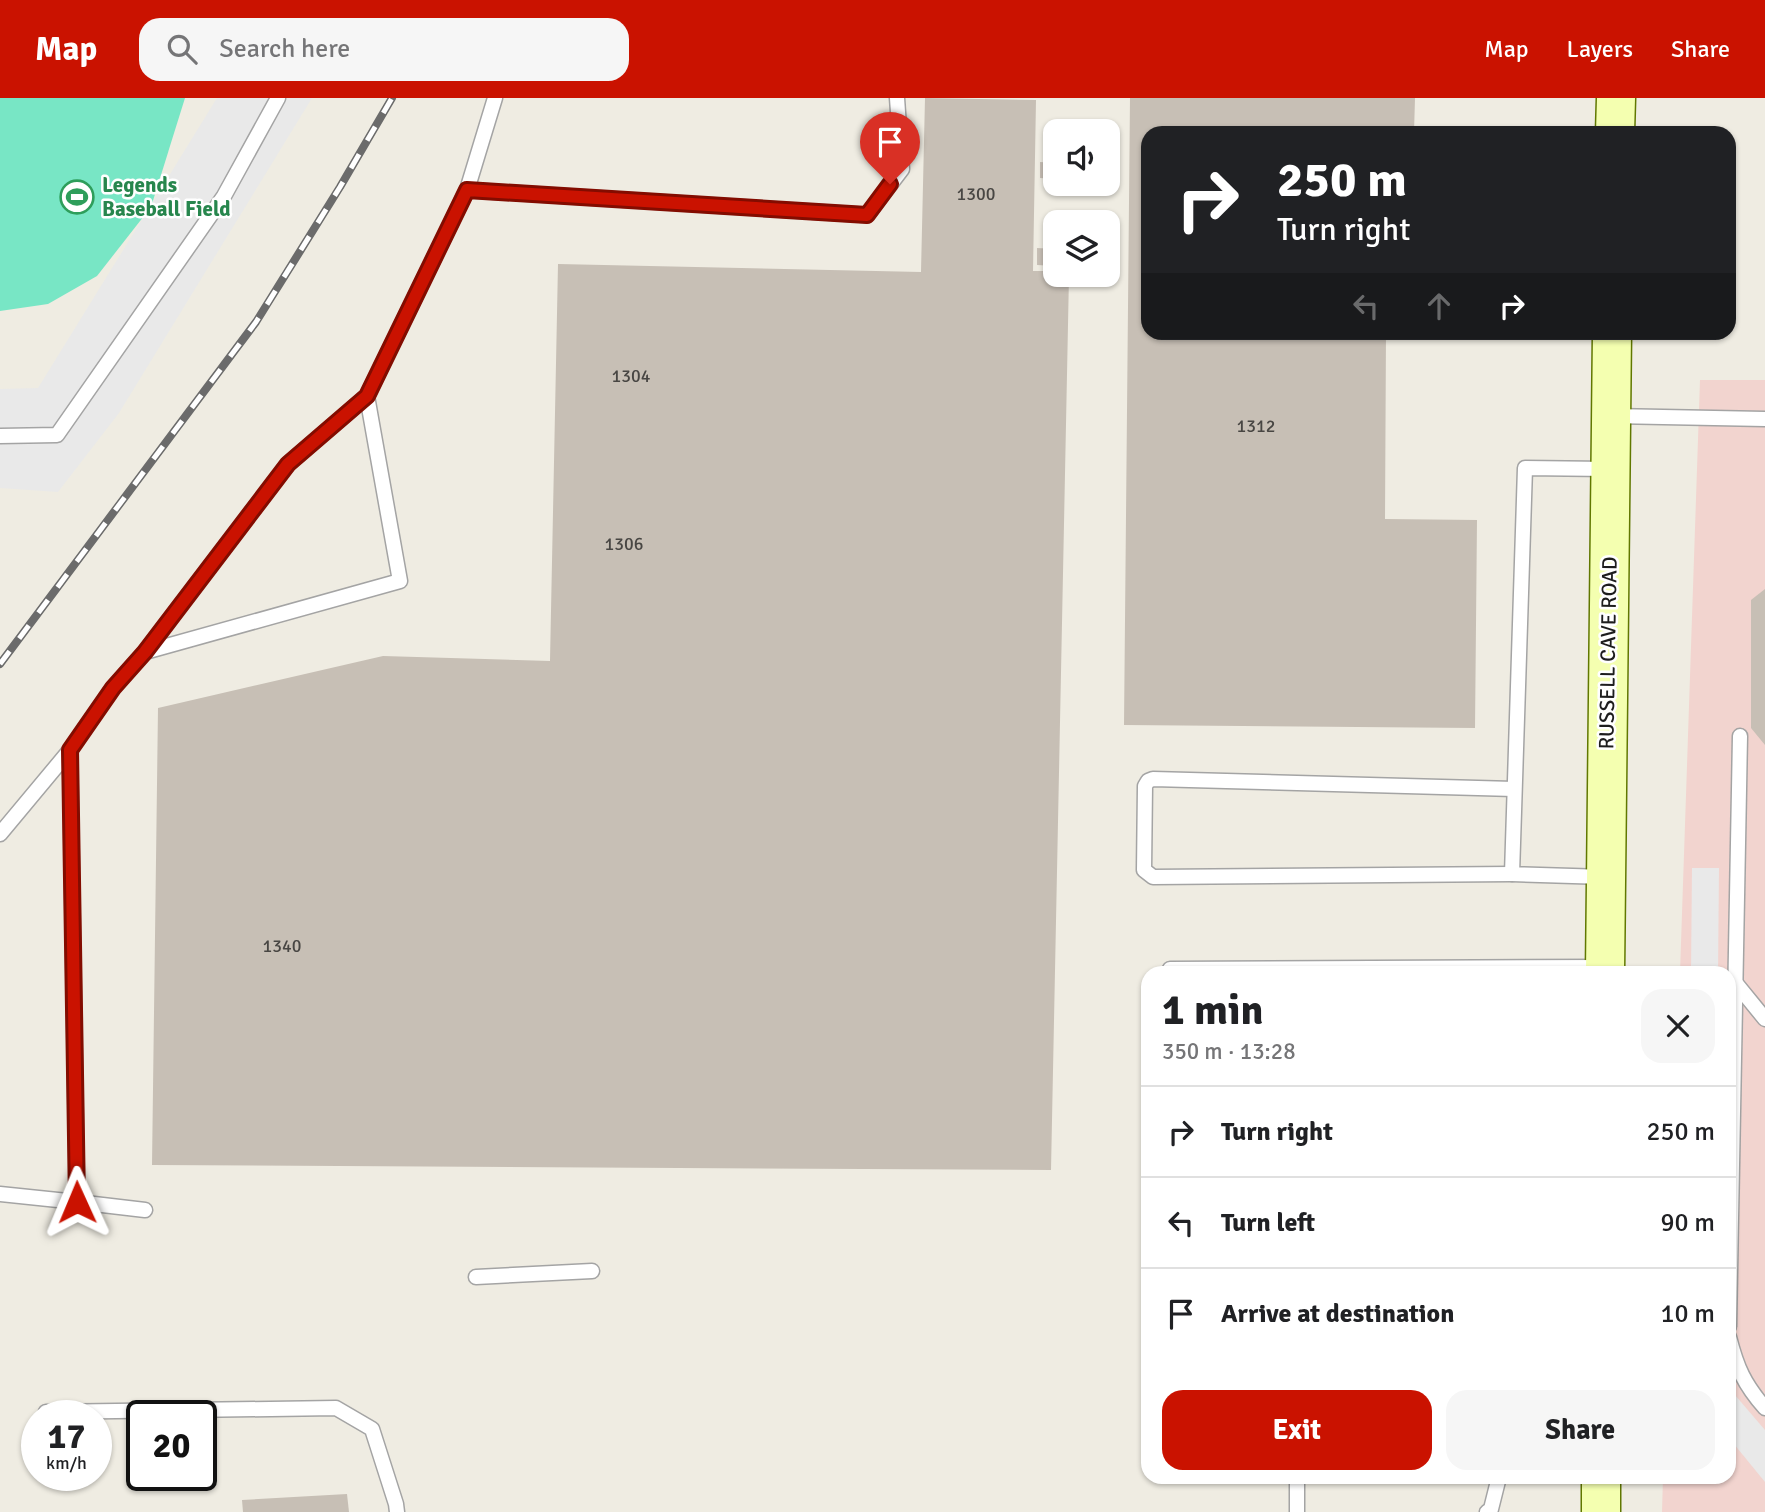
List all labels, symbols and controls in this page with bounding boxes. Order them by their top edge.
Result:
search box [139,18,629,81]
text: Map [35,29,97,70]
icon: search [163,30,201,68]
text: Search here [219,33,350,65]
text: Map [1484,34,1529,64]
text: Layers [1567,34,1633,64]
text: Share [1671,34,1730,64]
pin [860,112,920,184]
map controls [1043,119,1120,287]
button: sound [1043,119,1120,196]
icon: arrive [871,123,909,161]
text: 250 m [1277,150,1407,210]
icon: right [1162,154,1253,245]
place label: Legends Baseball Field [102,172,231,222]
sports icon: Legends Baseball Field [58,178,96,216]
house number: 1300 [957,183,995,205]
button: layers [1043,210,1120,287]
text: Turn right [1277,210,1410,249]
icon: left [1347,287,1385,325]
icon: ahead [1420,287,1458,325]
icon: right [1493,287,1531,325]
house number: 1304 [612,365,651,387]
house number: 1312 [1237,415,1275,437]
house number: 1306 [605,533,643,555]
street label: RUSSELL CAVE ROAD [1593,556,1623,750]
house number: 1340 [263,935,301,957]
text: 1 min [1162,985,1263,1036]
button: close [1641,989,1715,1063]
text: 350 m · 13:28 [1162,1037,1296,1066]
icon: right [1162,1113,1200,1151]
text: Turn right [1221,1116,1333,1148]
text: 250 m [1646,1116,1715,1148]
position arrow [40,1165,114,1239]
icon: left [1162,1204,1200,1242]
text: Turn left [1221,1207,1315,1239]
text: 90 m [1660,1207,1715,1239]
icon: arrive [1162,1295,1200,1333]
text: Arrive at destination [1221,1298,1454,1330]
text: 10 m [1660,1298,1715,1330]
button: Exit [1162,1390,1432,1470]
button: Share [1446,1390,1715,1470]
speed limit sign: 20 [126,1400,217,1491]
text: 17 [48,1415,85,1458]
text: km/h [46,1452,87,1474]

